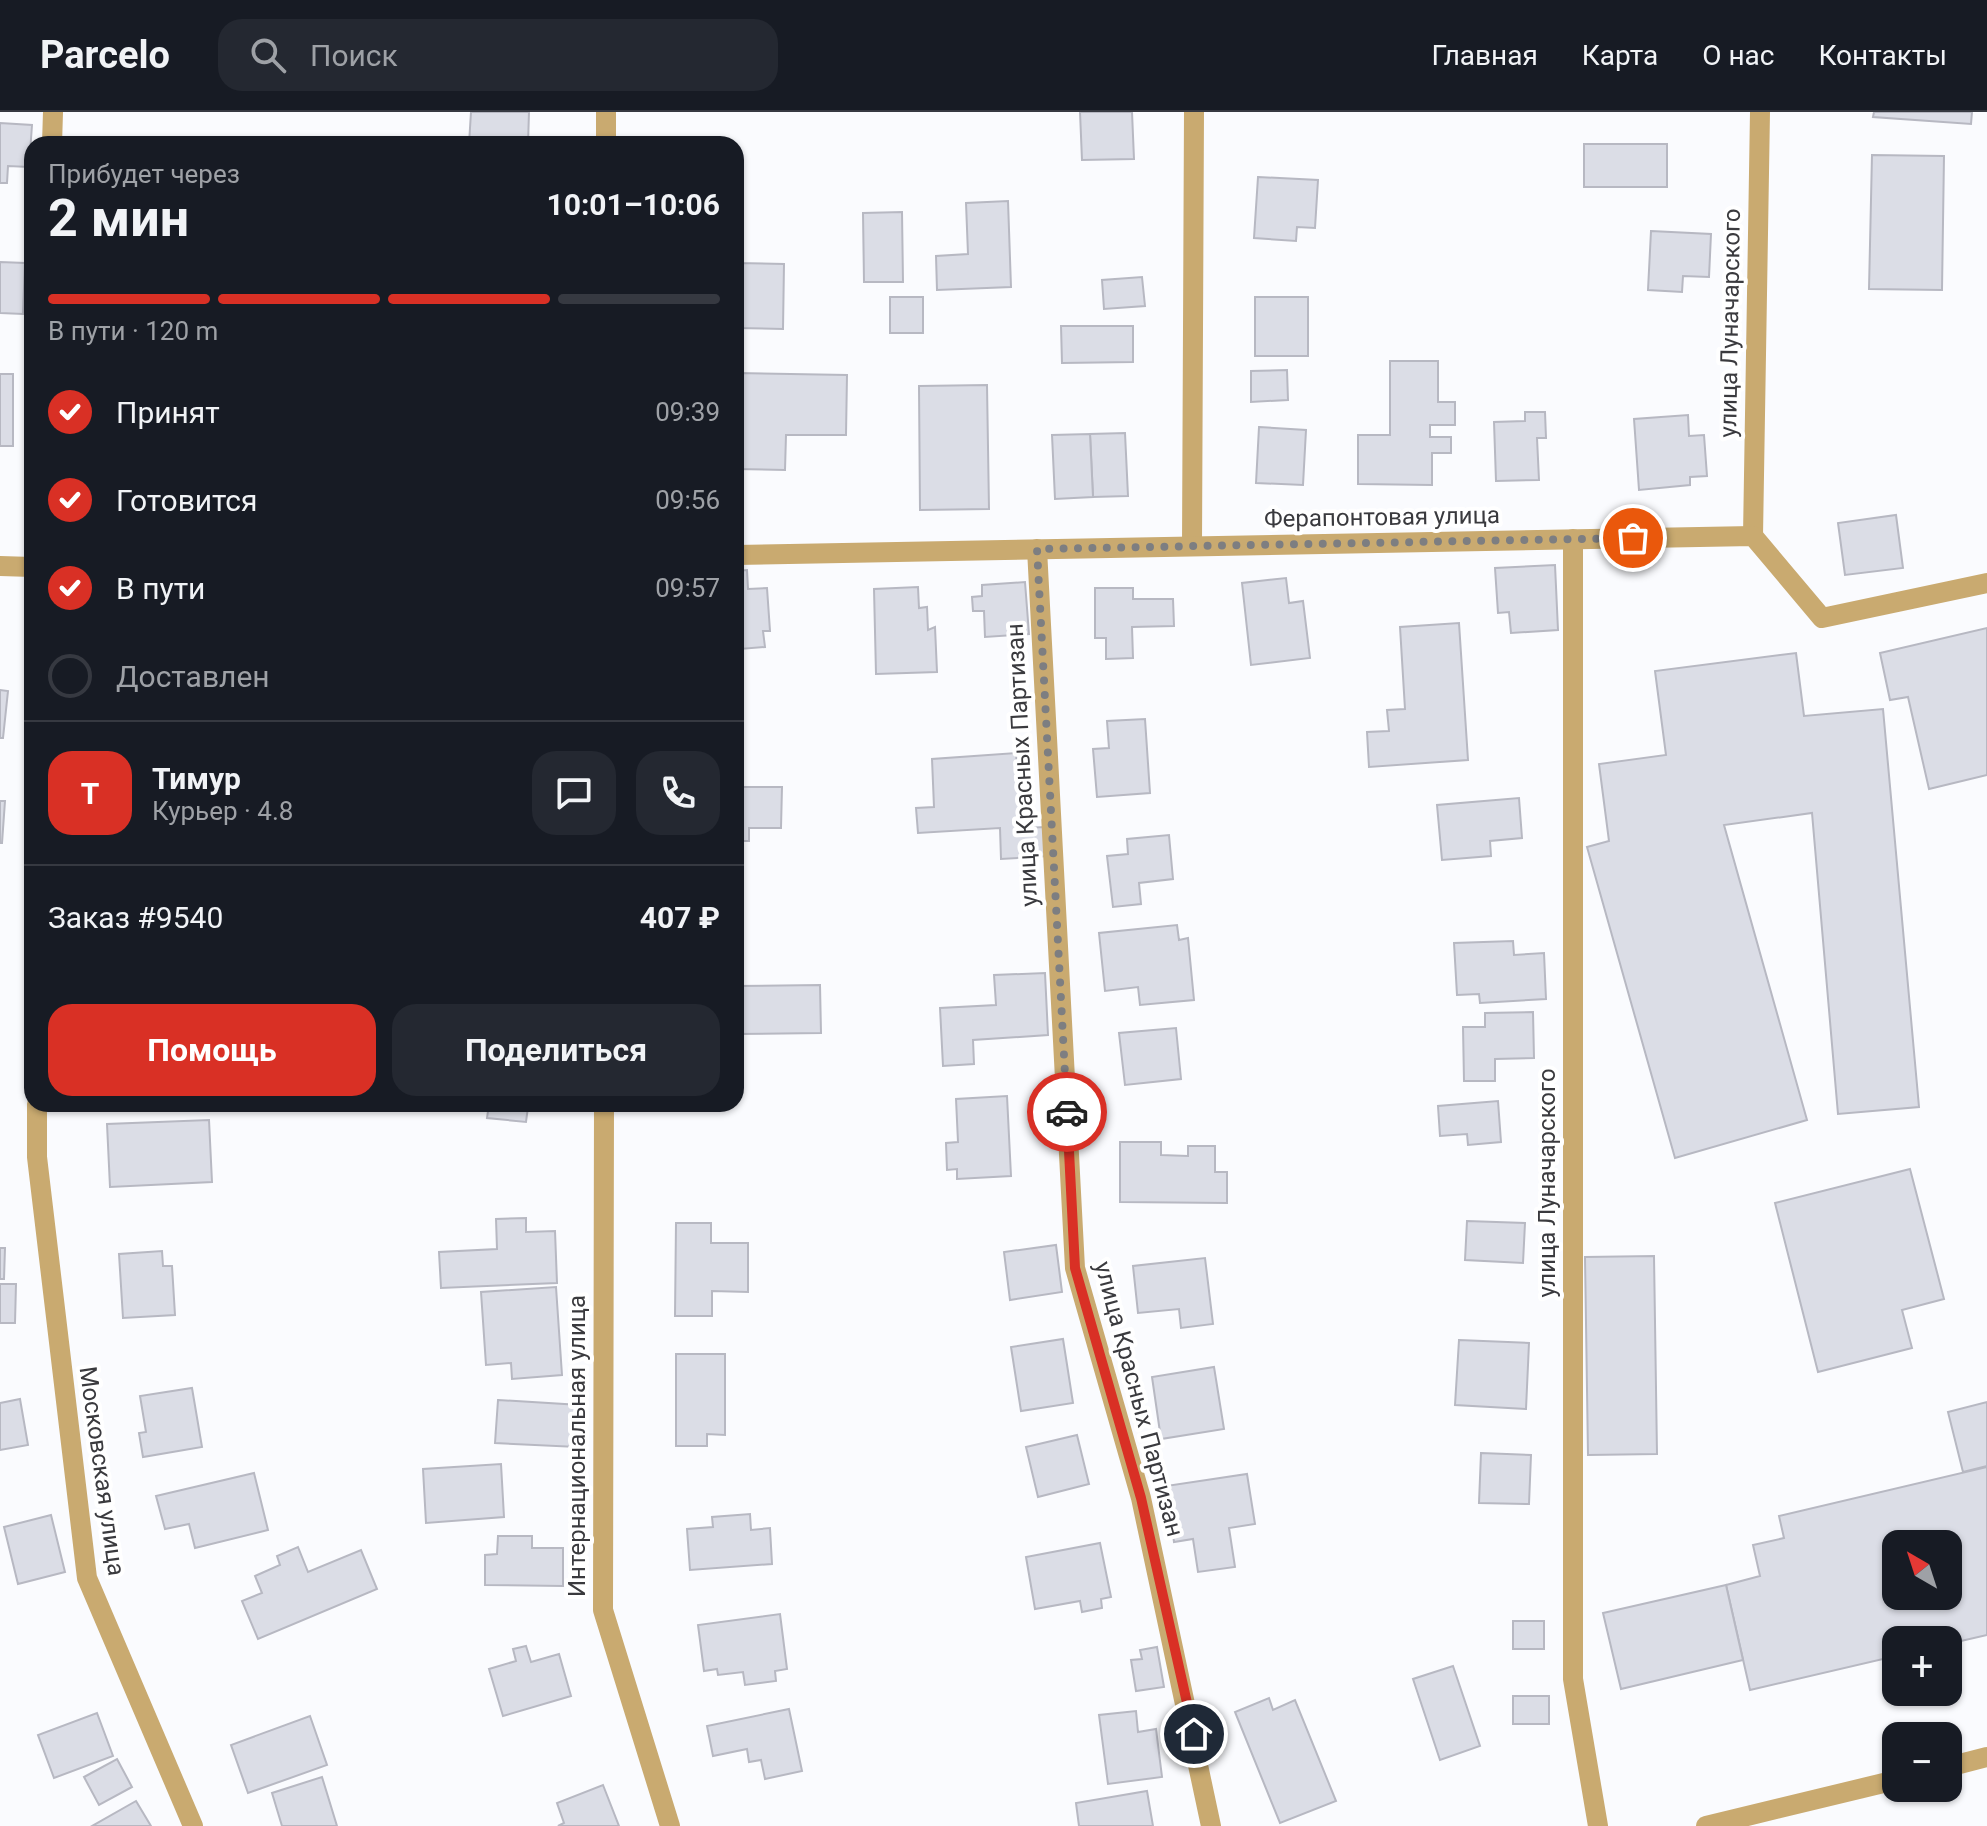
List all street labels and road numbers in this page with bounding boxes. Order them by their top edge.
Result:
street label: улица Луначарского [1714,208,1746,438]
street label: Ферапонтовая улица [1264,501,1500,533]
street label: улица Красных Партизан [1001,623,1043,907]
street label: улица Луначарского [1533,1068,1561,1298]
street label: улица Красных Партизан [1089,1258,1189,1540]
street label: Интернациональная улица [563,1295,591,1597]
street label: Московская улица [73,1365,131,1577]

